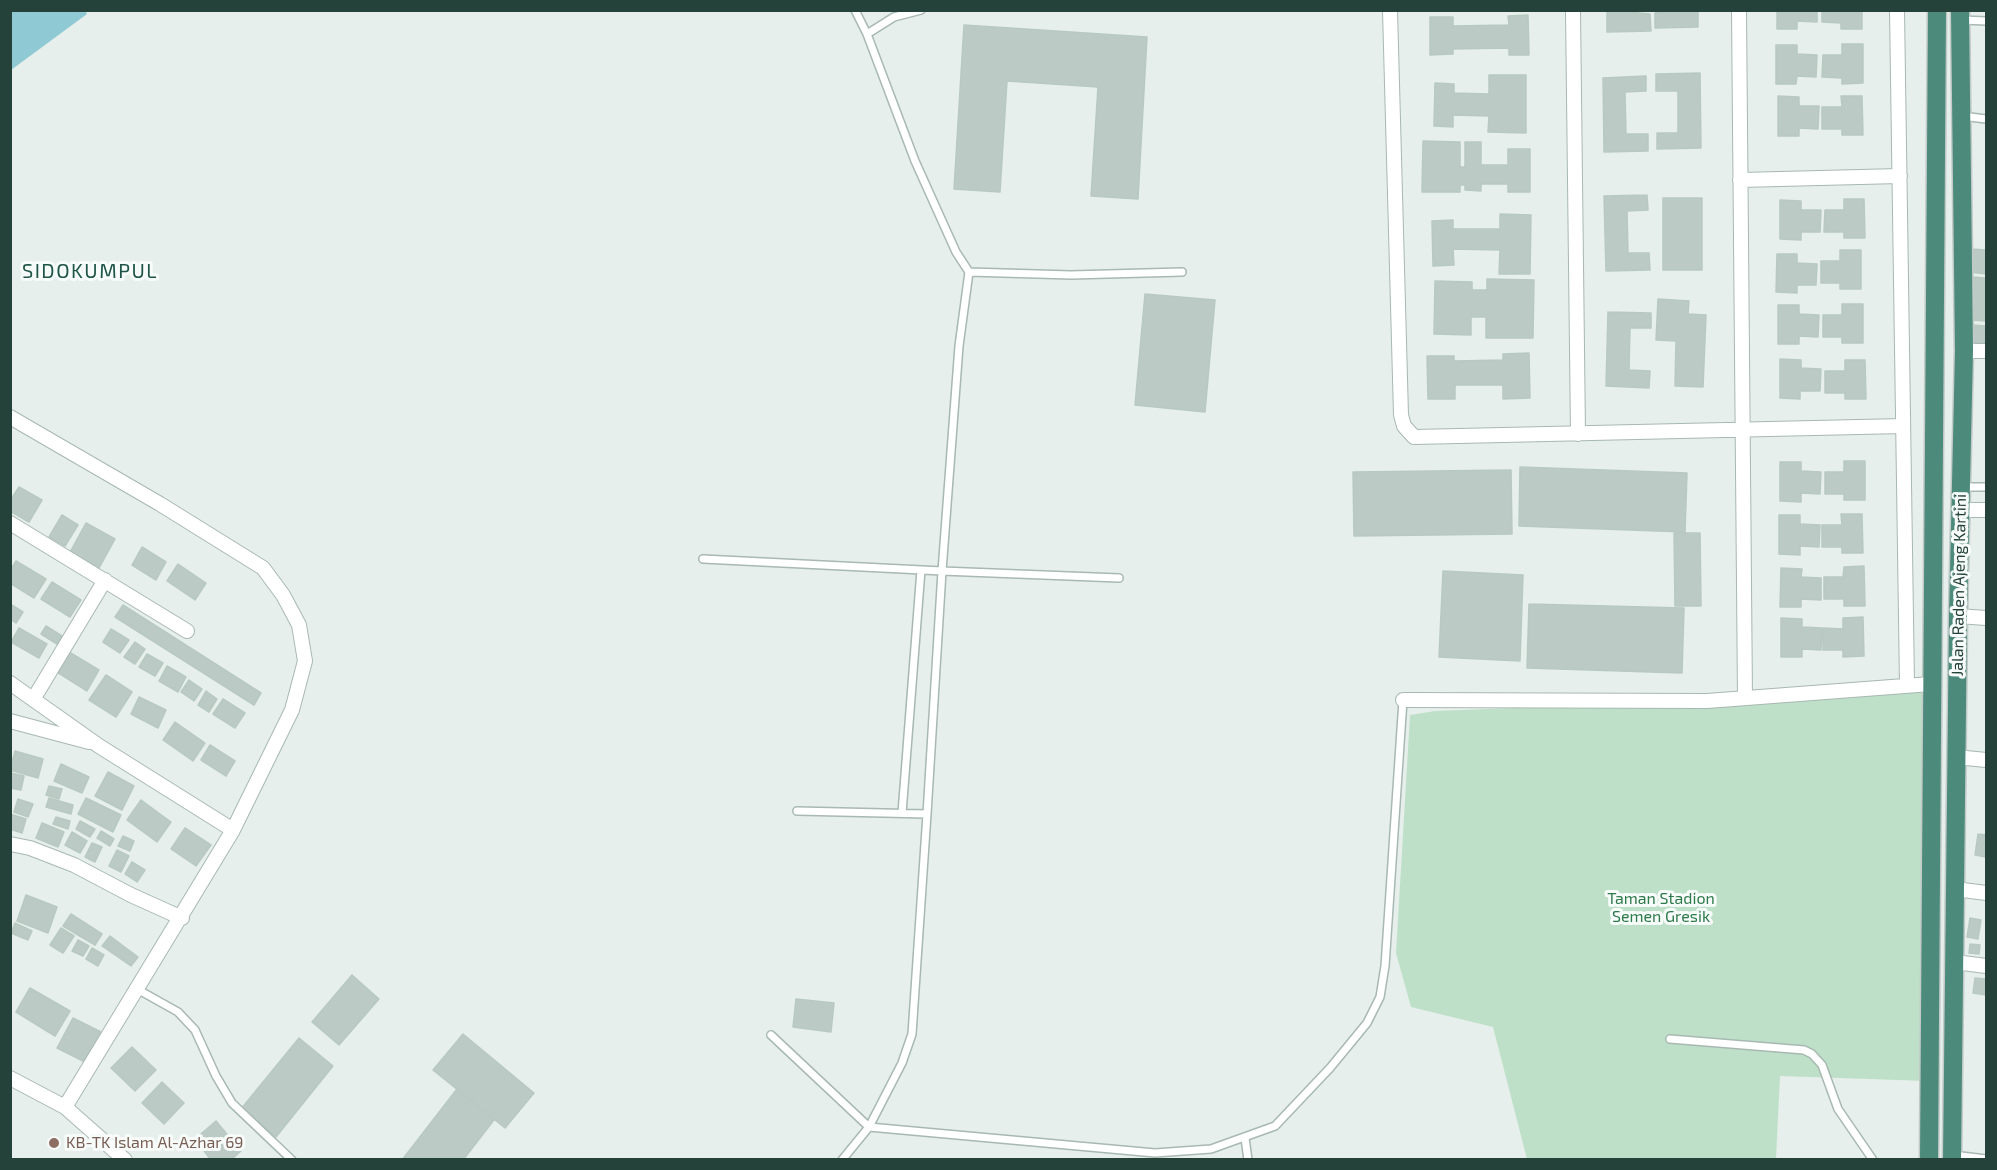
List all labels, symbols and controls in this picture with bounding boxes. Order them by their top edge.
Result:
district label: SIDOKUMPUL [22,259,158,283]
street label: Jalan Raden Ajeng Kartini [1948,494,1970,676]
park label: Taman Stadion Semen Gresik [1607,889,1715,927]
place label: KB-TK Islam Al-Azhar 69 [66,1133,244,1153]
marker: KB-TK Islam Al-Azhar 69 [47,1136,61,1150]

